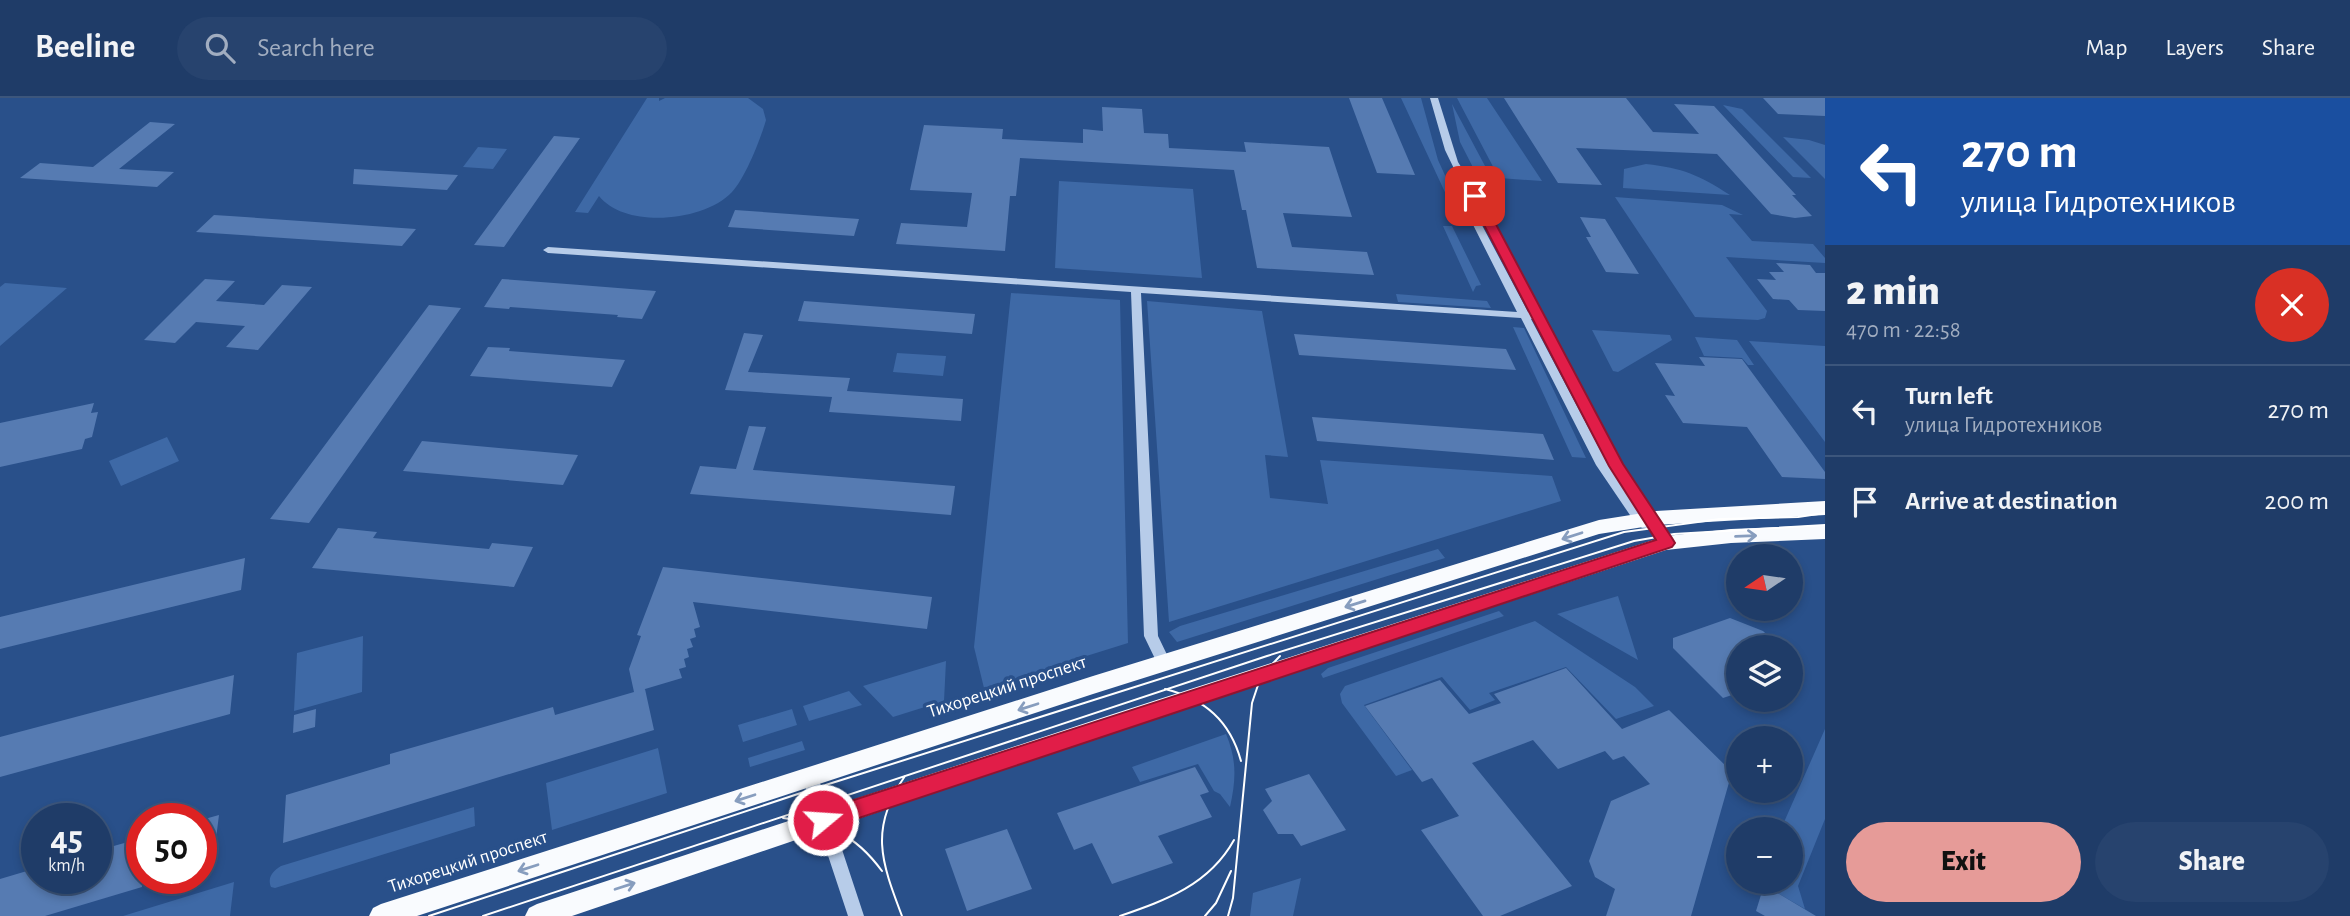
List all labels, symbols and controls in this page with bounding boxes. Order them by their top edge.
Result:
search box [177,17,667,80]
icon: search [201,29,239,67]
text: Beeline [35,31,135,64]
text: Search here [257,35,375,61]
text: Map [2085,36,2127,60]
text: Layers [2165,36,2224,60]
text: Share [2262,36,2315,60]
icon: left [1846,126,1937,217]
text: 270 m [1961,128,2078,177]
pin [1445,166,1505,226]
icon: arrive [1456,177,1494,215]
text: улица Гидротехников [1961,186,2236,218]
button: close [2255,268,2329,342]
text: 2 min [1846,270,1940,312]
text: 470 m · 22:58 [1846,319,1961,342]
text: Turn left [1905,383,1993,409]
icon: left [1846,392,1884,430]
text: 270 m [2268,397,2329,423]
text: улица Гидротехников [1905,414,2103,437]
icon: arrive [1846,483,1884,521]
text: Arrive at destination [1905,488,2118,514]
text: 200 m [2265,488,2329,514]
one-way arrow [1735,529,1758,542]
one-way arrow [1561,530,1583,543]
north arrow [1726,544,1802,621]
map controls [1726,544,1803,894]
one-way arrow [1344,598,1366,611]
button: layers [1726,635,1803,712]
street label: Тихорецкий проспект [925,652,1089,722]
one-way arrow [1017,701,1039,714]
button: + [1726,726,1803,803]
position arrow [786,783,860,857]
one-way arrow [734,793,756,806]
speed limit sign: 50 [126,803,217,894]
button: − [1726,817,1803,894]
text: 45 [50,822,83,857]
button: Exit [1846,822,2081,902]
button: Share [2095,822,2329,902]
street label: Тихорецкий проспект [386,827,550,897]
text: km/h [48,857,85,875]
one-way arrow [518,863,540,876]
one-way arrow [613,879,635,892]

